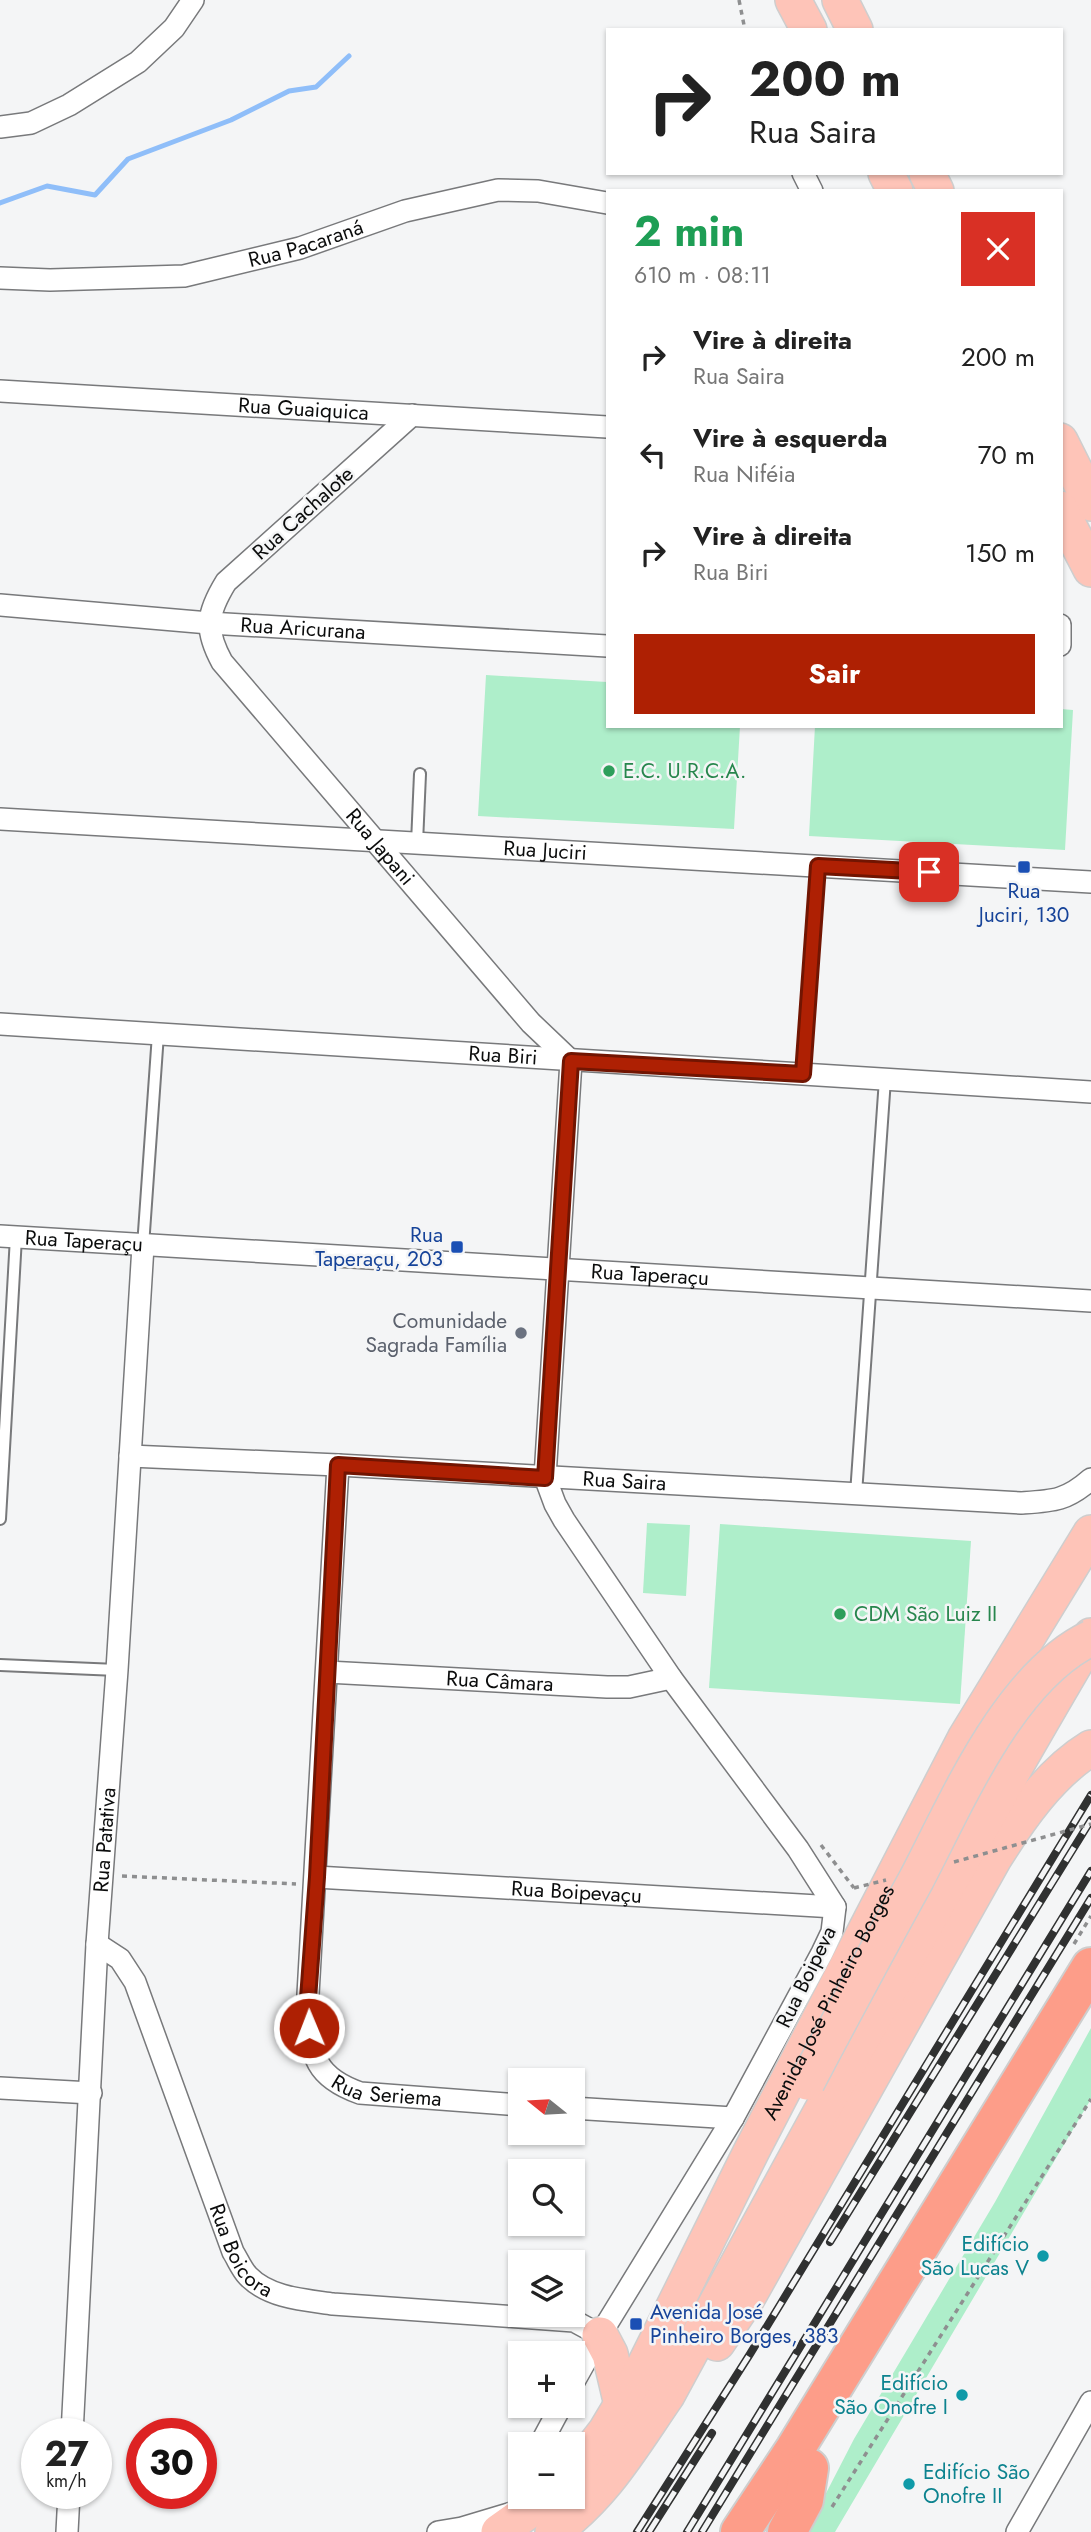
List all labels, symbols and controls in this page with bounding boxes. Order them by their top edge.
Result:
text: 200 m [749,44,901,114]
icon: right [634,56,725,147]
text: Rua Saira [749,109,876,155]
text: 2 min [634,201,744,262]
street label: Rua Pacaraná [245,212,367,275]
button: close [961,212,1035,286]
text: 610 m · 08:11 [634,258,771,292]
text: Vire à direita [693,321,852,359]
icon: right [634,338,672,376]
text: 200 m [961,338,1035,376]
text: Rua Saira [693,359,785,393]
street label: Rua Guaiquica [237,390,370,428]
text: Vire à esquerda [693,419,888,457]
icon: left [634,436,672,474]
text: 70 m [978,436,1035,474]
text: Rua Niféia [693,457,795,491]
street label: Rua Cachalote [246,459,360,567]
text: Vire à direita [693,517,852,555]
icon: right [634,534,672,572]
text: 150 m [965,534,1035,572]
text: Rua Biri [693,555,769,589]
street label: Rua Aricurana [240,610,366,647]
button: Sair [634,634,1035,714]
place label: E.C. U.R.C.A. [623,756,746,786]
marker: E.C. U.R.C.A. [601,763,617,779]
street label: Rua Japani [339,802,422,892]
street label: Rua Juciri [503,833,588,868]
pin [899,842,959,902]
icon: arrive [910,853,948,891]
marker: Rua Juciri, 130 [1016,859,1032,875]
place label: Rua Juciri, 130 [976,876,1069,930]
street label: Rua Biri [468,1038,538,1072]
place label: Rua Taperaçu, 203 [315,1220,443,1274]
street label: Rua Taperaçu [24,1223,144,1259]
marker: Rua Taperaçu, 203 [449,1239,465,1255]
street label: Rua Taperaçu [590,1256,710,1293]
place label: Comunidade Sagrada Família [366,1306,507,1360]
marker: Comunidade Sagrada Família [513,1325,529,1341]
street label: Rua Saira [582,1464,667,1498]
place label: CDM São Luiz II [854,1599,997,1629]
marker: CDM São Luiz II [832,1606,848,1622]
street label: Rua Câmara [445,1663,554,1699]
street label: Rua Patativa [86,1786,123,1893]
street label: Rua Boipevaçu [510,1873,643,1911]
street label: Avenida José Pinheiro Borges [755,1879,902,2125]
street label: Rua Boipeva [768,1921,844,2033]
position arrow [272,1991,346,2065]
street label: Rua Seriema [326,2067,443,2114]
north arrow [508,2068,584,2146]
map controls [508,2068,585,2509]
button: search [508,2159,585,2236]
street label: Rua Boicora [202,2199,278,2305]
place label: Edifício São Lucas V [921,2229,1029,2283]
marker: Edifício São Lucas V [1035,2248,1051,2264]
button: layers [508,2250,585,2327]
place label: Avenida José Pinheiro Borges, 383 [650,2297,838,2351]
marker: Avenida José Pinheiro Borges, 383 [628,2316,644,2332]
button: + [508,2341,585,2418]
place label: Edifício São Onofre I [834,2368,948,2422]
marker: Edifício São Onofre I [954,2387,970,2403]
speed limit sign: 30 [126,2418,217,2509]
text: 27 [44,2429,89,2479]
button: − [508,2432,585,2509]
place label: Edifício São Onofre II [923,2457,1030,2511]
text: km/h [46,2468,87,2494]
marker: Edifício São Onofre II [901,2476,917,2492]

